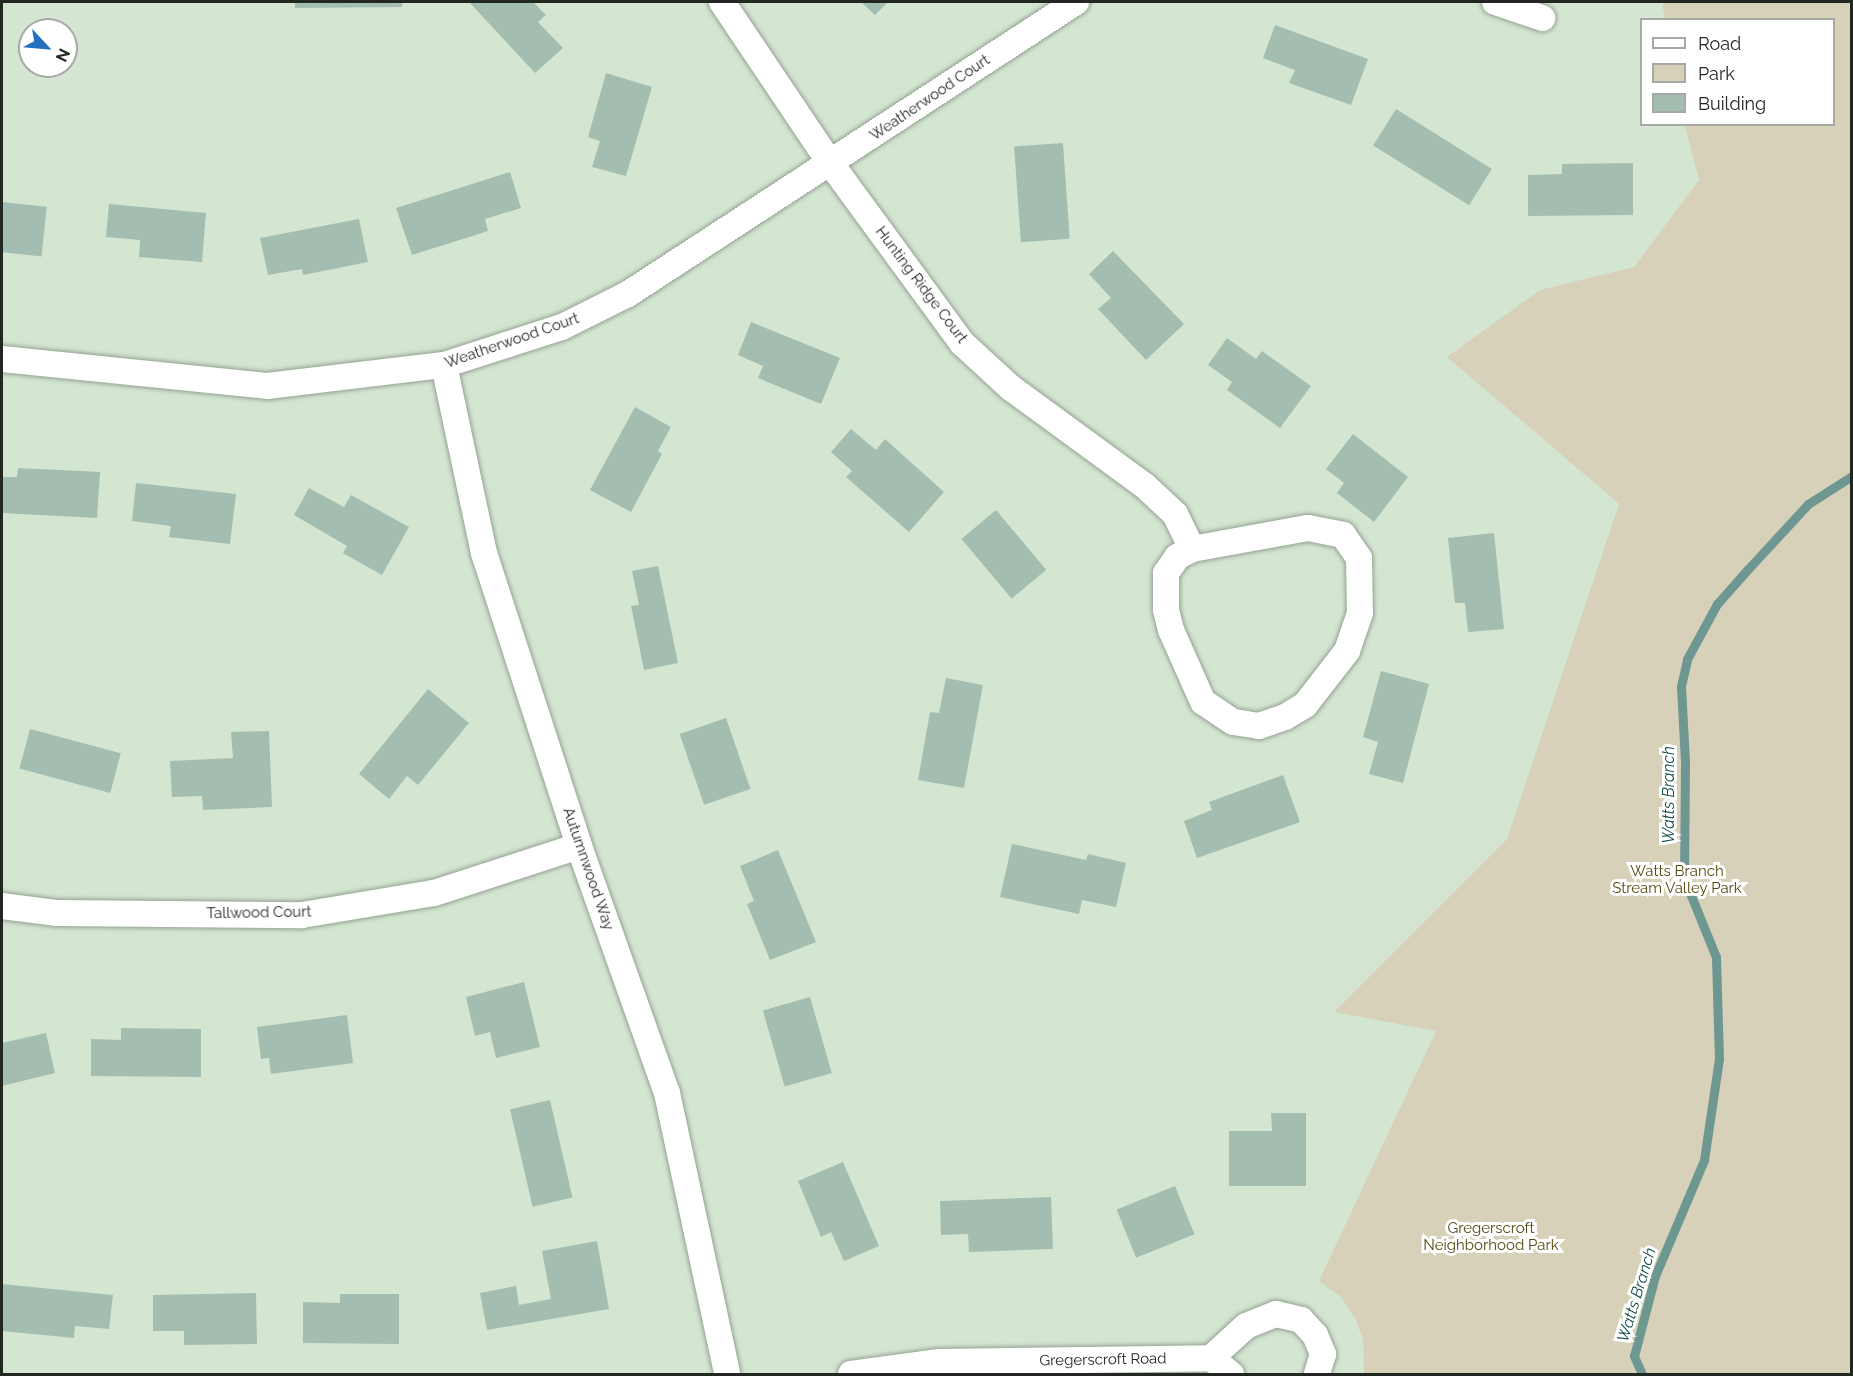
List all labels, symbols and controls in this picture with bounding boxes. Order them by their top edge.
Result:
north arrow [18,18,78,78]
legend [1640,18,1835,126]
text: Road [1698,33,1741,54]
text: N [52,46,74,65]
street label: Weatherwood Court [867,51,993,145]
text: Park [1698,63,1735,84]
text: Building [1698,93,1766,114]
street label: Hunting Ridge Court [871,223,971,347]
street label: Weatherwood Court [443,310,581,372]
water label: Watts Branch [1659,746,1679,844]
street label: Autumnwood Way [558,805,618,933]
park label: Watts Branch Stream Valley Park [1612,862,1742,897]
street label: Tallwood Court [206,903,312,923]
park label: Gregerscroft Neighborhood Park [1423,1219,1559,1254]
water label: Watts Branch [1614,1245,1660,1345]
street label: Gregerscroft Road [1039,1350,1167,1370]

